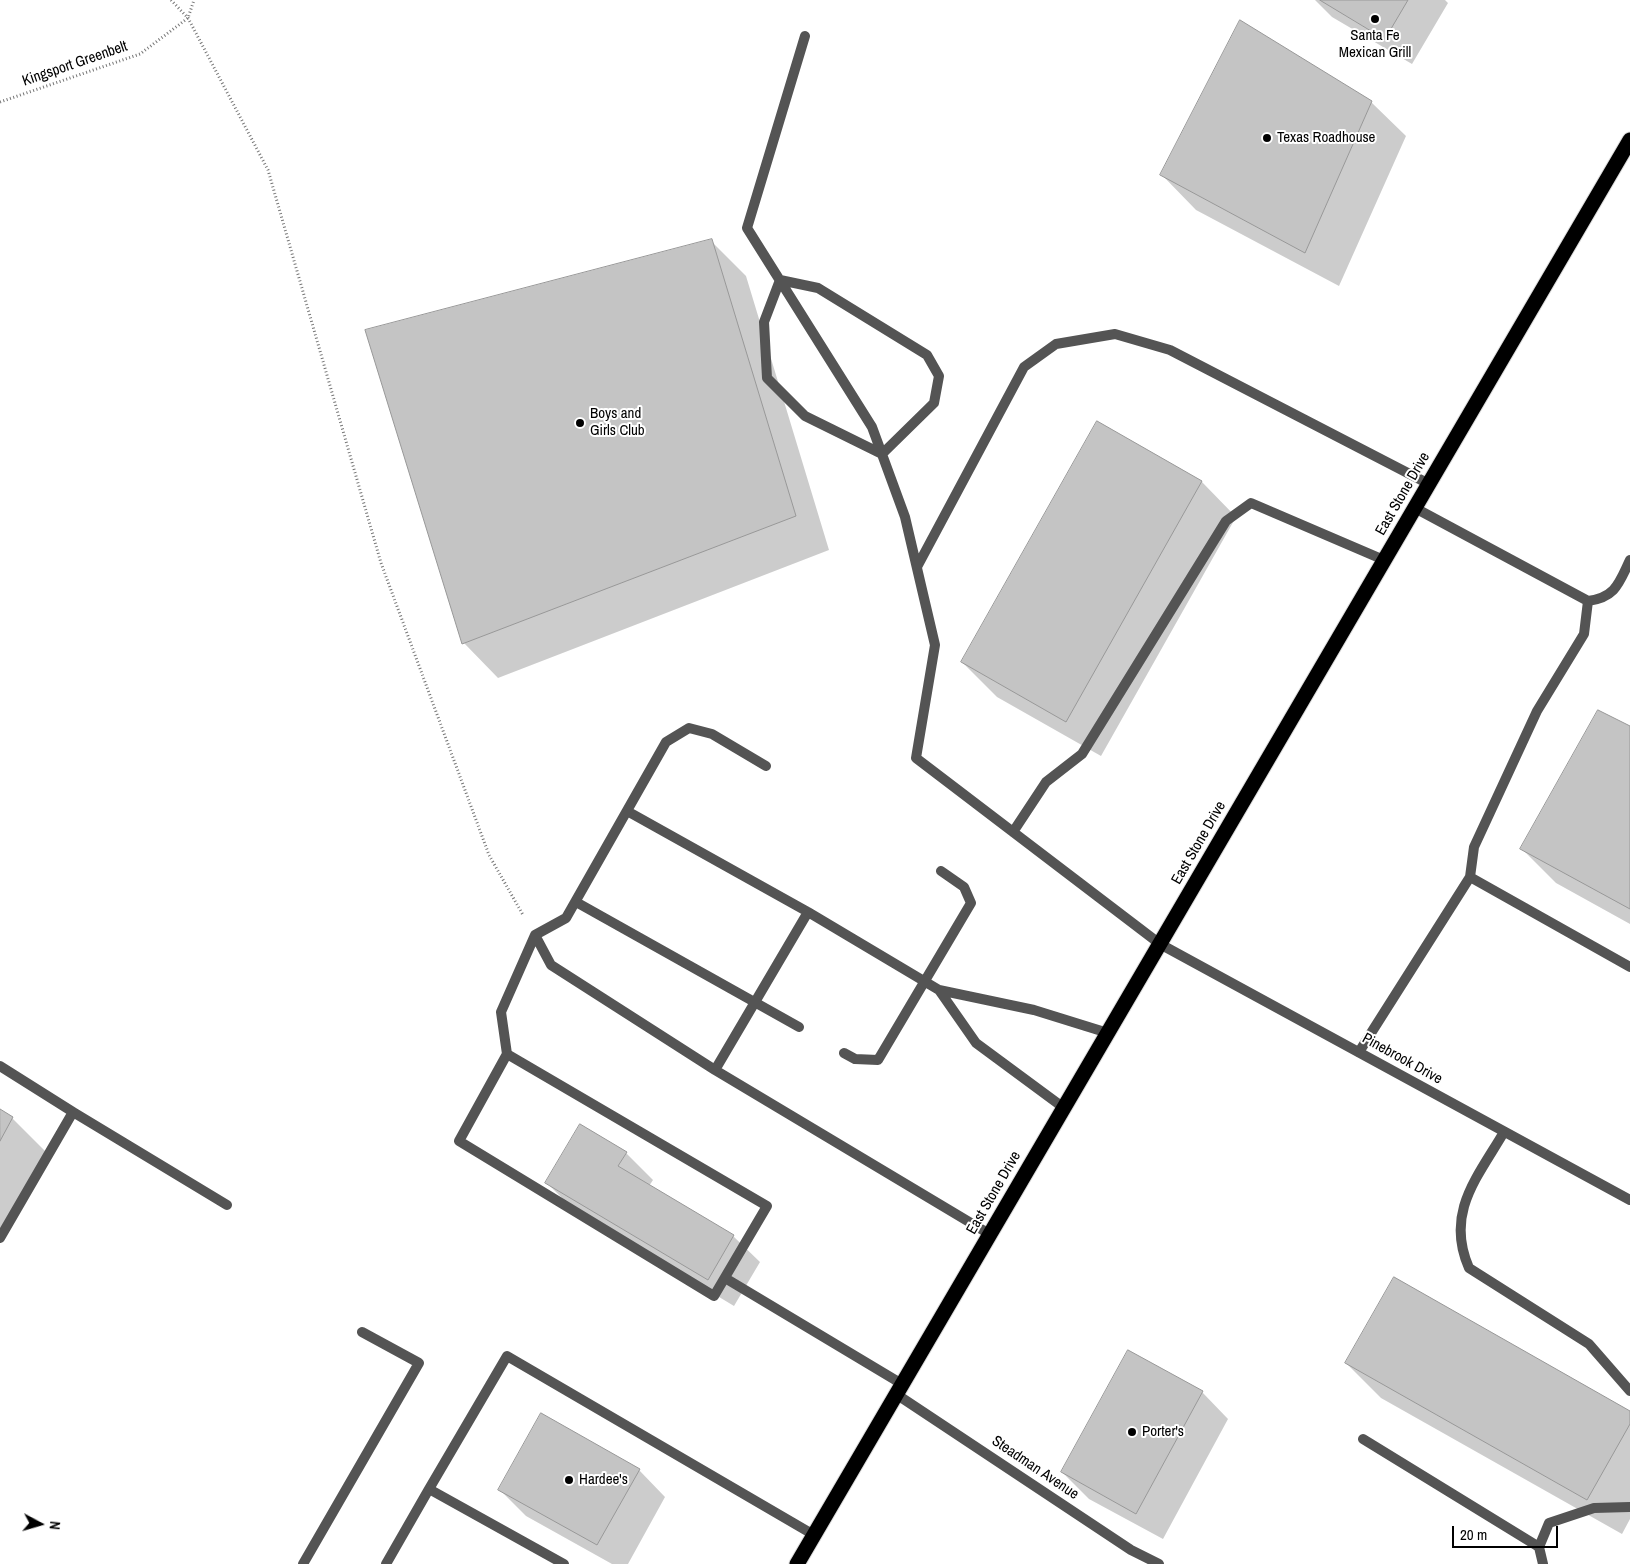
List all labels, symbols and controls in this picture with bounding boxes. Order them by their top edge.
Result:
marker: Santa Fe Mexican Grill [1369,13,1381,25]
place label: Santa Fe Mexican Grill [1339,27,1411,62]
street label: Kingsport Greenbelt [20,38,130,90]
place label: Texas Roadhouse [1277,129,1375,147]
marker: Texas Roadhouse [1261,132,1273,144]
place label: Boys and Girls Club [590,405,645,440]
marker: Boys and Girls Club [574,417,586,429]
street label: East Stone Drive [1372,449,1434,539]
street label: East Stone Drive [1168,798,1230,888]
street label: Pinebrook Drive [1359,1030,1445,1088]
street label: East Stone Drive [963,1148,1025,1238]
place label: Porter's [1142,1423,1184,1441]
marker: Porter's [1126,1426,1138,1438]
street label: Steadman Avenue [988,1432,1082,1504]
place label: Hardee's [579,1471,628,1489]
marker: Hardee's [563,1474,575,1486]
north arrow [15,1499,65,1549]
scale bar [1455,1516,1561,1548]
text: N [46,1520,64,1531]
text: 20 m [1460,1524,1487,1545]

